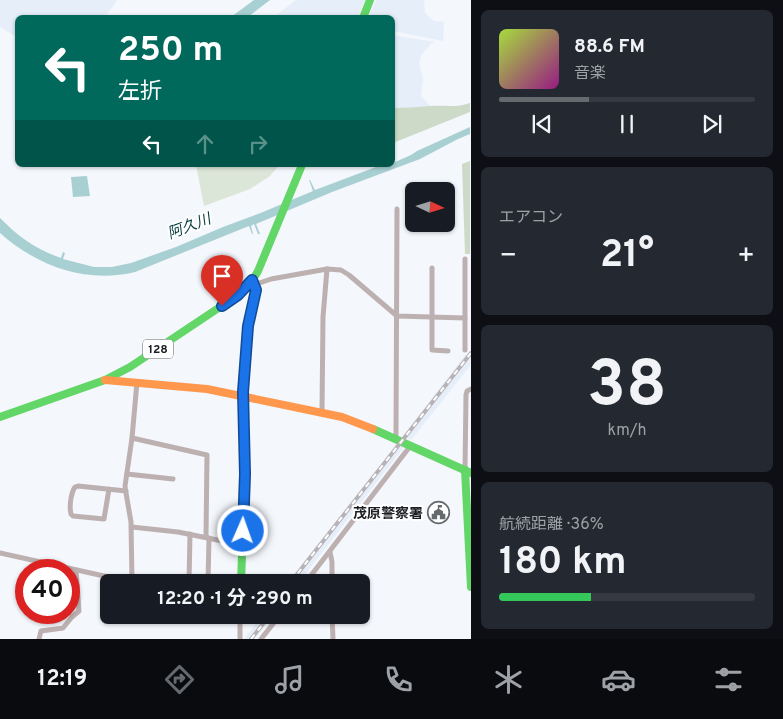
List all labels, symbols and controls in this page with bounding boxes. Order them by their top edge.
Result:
text: 250 m [118,29,223,73]
icon: left [35,35,100,100]
text: 88.6 FM [574,35,645,59]
text: 音楽 [574,64,606,84]
text: 左折 [118,79,162,106]
icon: previous [528,110,556,138]
icon: pause [613,110,641,138]
icon: next [698,110,726,138]
icon: left [138,130,166,158]
icon: ahead [191,130,219,158]
icon: right [244,130,272,158]
north arrow [405,182,455,232]
map controls [405,182,455,232]
text: エアコン [499,208,563,228]
water label: 阿久川 [165,210,216,244]
text: 21° [600,232,654,281]
text: − [499,239,517,275]
text: + [737,239,755,275]
pin [201,255,243,306]
icon: arrive [208,262,236,290]
road number: 128 [143,339,173,358]
text: 38 [587,347,667,429]
text: km/h [608,421,646,441]
public building icon: 茂原警察署 [427,501,451,525]
position arrow [216,504,268,556]
place label: 茂原警察署 [353,506,423,523]
text: 航続距離 · 36% [499,515,604,535]
text: 180 km [499,539,627,588]
speed limit sign: 40 [15,559,80,624]
text: 12:20 · 1 分 · 290 m [157,587,313,611]
icon: directions [162,662,197,697]
icon: music [272,662,307,697]
icon: phone [381,662,416,697]
icon: climate [491,662,526,697]
icon: car [601,662,636,697]
icon: filters [711,662,746,697]
text: 12:19 [37,666,87,693]

